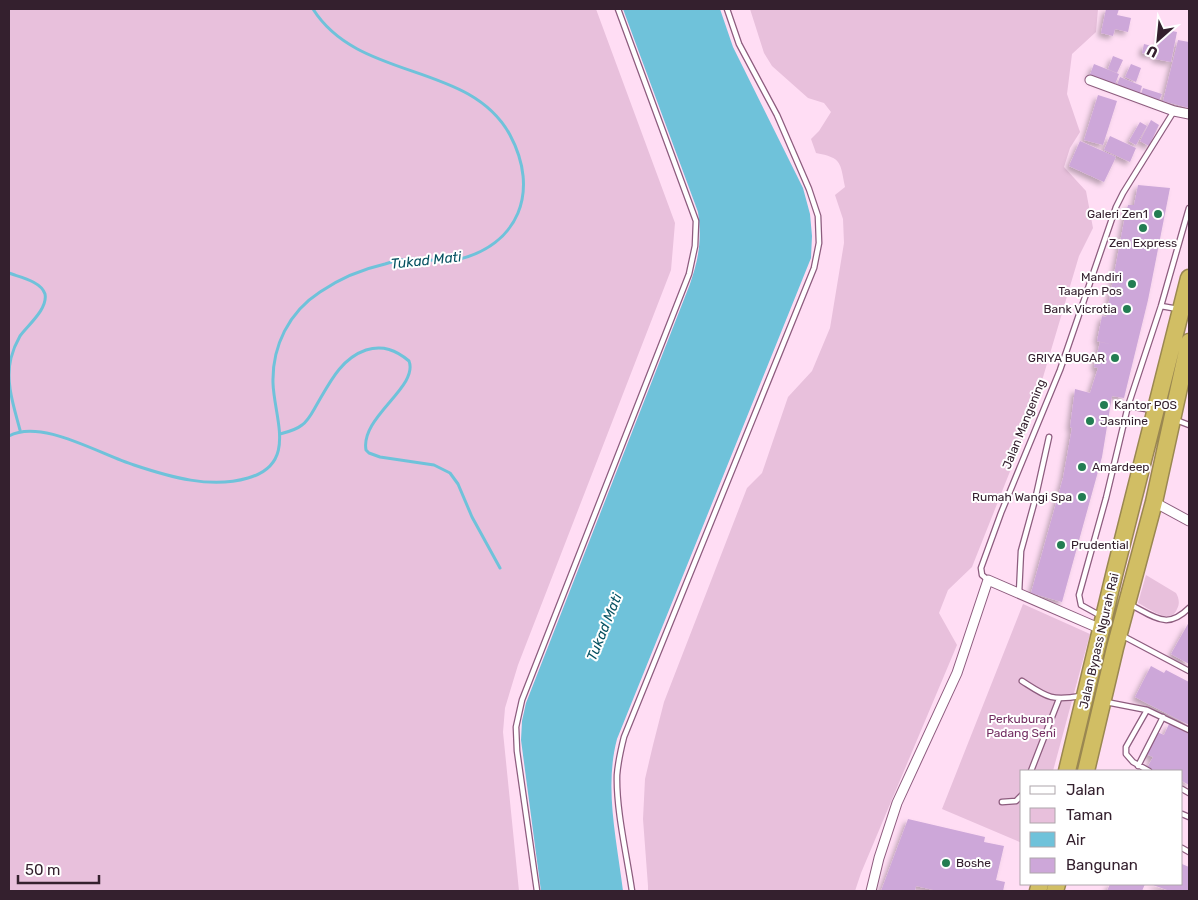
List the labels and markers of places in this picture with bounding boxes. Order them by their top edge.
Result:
place label: Galeri Zen1 [1087,207,1148,221]
marker: Galeri Zen1 [1152,208,1164,220]
marker: Zen Express [1137,222,1149,234]
place label: Zen Express [1109,236,1177,250]
place label: Mandiri Taapen Pos [1058,270,1122,298]
marker: Mandiri Taapen Pos [1126,278,1138,290]
place label: Bank Vicrotia [1044,302,1117,316]
marker: Bank Vicrotia [1121,303,1133,315]
place label: GRIYA BUGAR [1028,351,1105,365]
marker: GRIYA BUGAR [1109,352,1121,364]
place label: Kantor POS [1114,398,1177,412]
marker: Kantor POS [1098,399,1110,411]
place label: Jasmine [1100,414,1148,428]
marker: Jasmine [1084,415,1096,427]
place label: Amardeep [1092,460,1150,474]
marker: Amardeep [1076,461,1088,473]
place label: Rumah Wangi Spa [972,490,1072,504]
marker: Rumah Wangi Spa [1076,491,1088,503]
place label: Prudential [1071,538,1129,552]
marker: Prudential [1055,539,1067,551]
place label: Boshe [956,856,991,870]
marker: Boshe [940,857,952,869]

